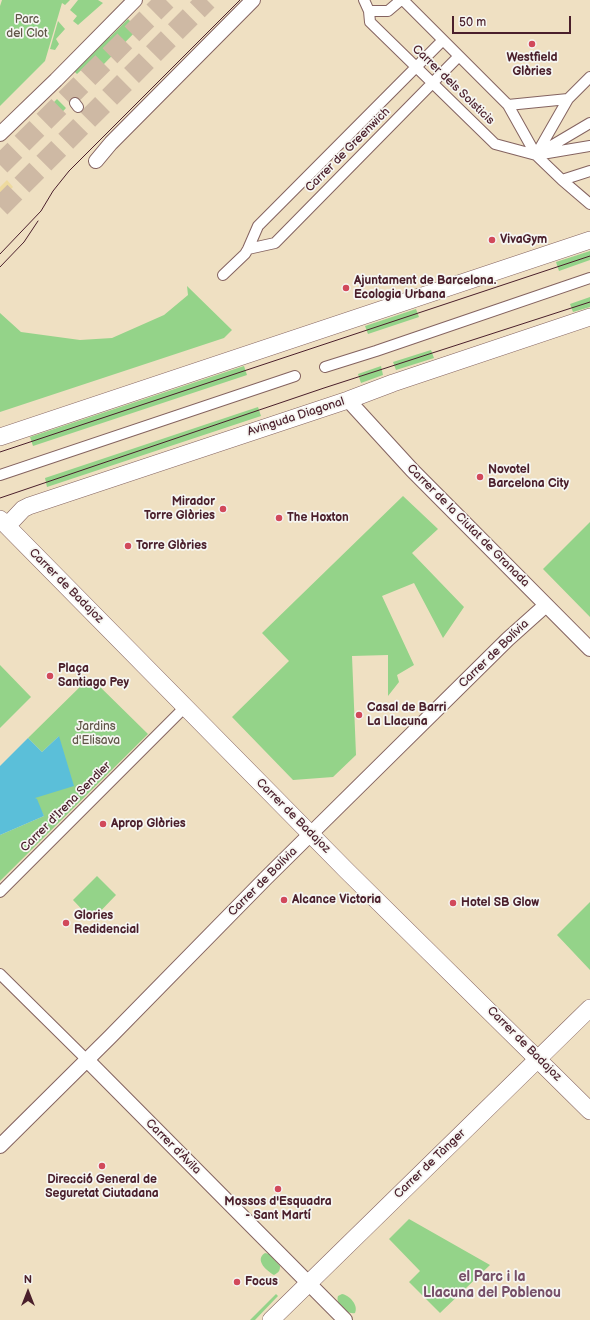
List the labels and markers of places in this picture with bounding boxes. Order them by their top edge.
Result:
marker: Westfield Glòries [527,39,537,49]
place label: Westfield Glòries [506,51,558,79]
place label: VivaGym [500,233,547,247]
marker: VivaGym [487,235,497,245]
place label: Ajuntament de Barcelona. Ecologia Urbana [354,274,496,302]
marker: Ajuntament de Barcelona. Ecologia Urbana [341,283,351,293]
place label: Novotel Barcelona City [488,463,569,491]
marker: Novotel Barcelona City [475,472,485,482]
place label: Mirador Torre Glòries [144,495,215,523]
marker: Mirador Torre Glòries [218,504,228,514]
place label: The Hoxton [287,511,349,525]
marker: The Hoxton [274,513,284,523]
place label: Torre Glòries [136,539,207,553]
marker: Torre Glòries [123,541,133,551]
place label: Plaça Santiago Pey [58,662,129,690]
marker: Plaça Santiago Pey [45,671,55,681]
place label: Casal de Barri La Llacuna [367,701,446,729]
marker: Casal de Barri La Llacuna [354,710,364,720]
place label: Aprop Glòries [111,817,186,831]
marker: Aprop Glòries [98,819,108,829]
place label: Alcance Victoria [292,893,381,907]
marker: Alcance Victoria [279,895,289,905]
place label: Hotel SB Glow [461,896,539,910]
marker: Hotel SB Glow [448,898,458,908]
place label: Glories Redidencial [74,909,139,937]
marker: Glories Redidencial [61,918,71,928]
marker: Direcció General de Seguretat Ciutadana [97,1161,107,1171]
place label: Direcció General de Seguretat Ciutadana [45,1173,159,1201]
marker: Mossos d'Esquadra - Sant Martí [273,1184,283,1194]
place label: Mossos d'Esquadra - Sant Martí [224,1195,332,1223]
place label: Focus [245,1275,278,1289]
marker: Focus [232,1277,242,1287]

